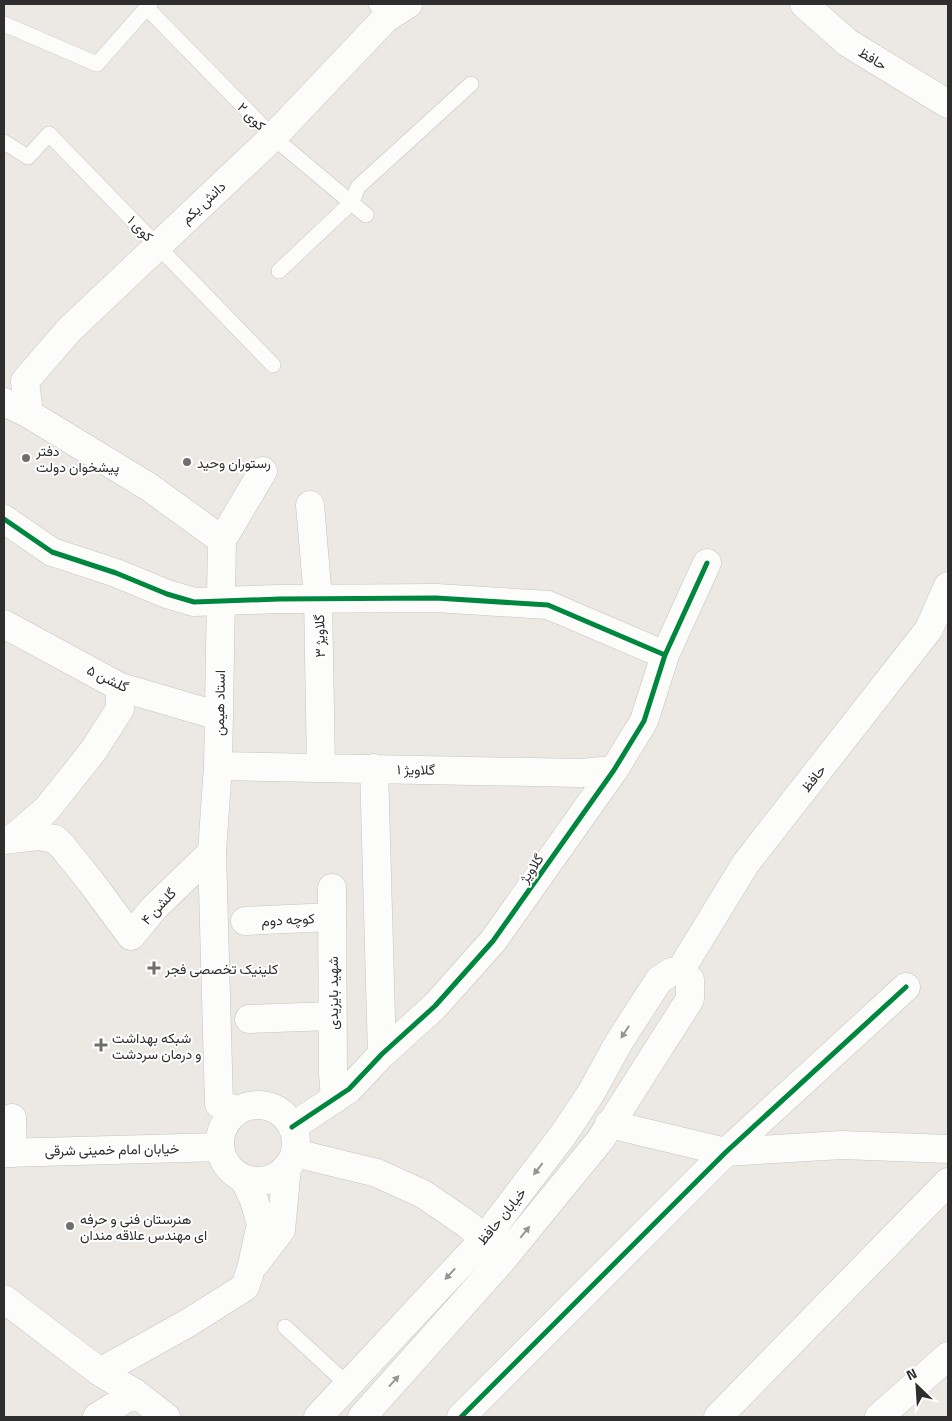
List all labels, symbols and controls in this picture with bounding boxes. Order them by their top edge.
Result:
street label: حافظ [855,41,891,75]
street label: کوی ۲ [233,97,271,135]
street label: دانش یکم [176,175,230,228]
street label: کوی ۱ [123,210,159,246]
place label: دفتر پیشخوان دولت [35,440,119,477]
marker: دفتر پیشخوان دولت [20,452,32,464]
place label: رستوران وحید [197,452,271,473]
marker: رستوران وحید [181,456,193,468]
street label: گلاویژ ۳ [308,614,330,658]
street label: گلشن ۵ [84,659,132,697]
street label: استاد هیمن [208,670,230,736]
street label: گلاویژ ۱ [397,758,435,780]
street label: حافظ [795,760,831,796]
street label: گلاویژ [513,849,549,888]
street label: گلشن ۴ [135,883,181,929]
street label: کوچه دوم [261,907,315,931]
street label: شهید بایزیدی [322,956,343,1030]
place label: کلینیک تخصصی فجر [164,958,278,979]
marker: کلینیک تخصصی فجر [147,961,161,975]
one-way arrow [621,1025,630,1039]
place label: شبکه بهداشت و درمان سردشت [112,1027,201,1064]
marker: شبکه بهداشت و درمان سردشت [94,1038,108,1052]
street label: خیابان امام خمینی شرقی [45,1137,179,1161]
one-way arrow [533,1162,543,1176]
street label: خیابان حافظ [471,1183,531,1249]
place label: هنرستان فنی و حرفه ای مهندس علاقه مندان [80,1208,207,1245]
marker: هنرستان فنی و حرفه ای مهندس علاقه مندان [64,1220,76,1232]
one-way arrow [519,1226,530,1239]
one-way arrow [444,1268,456,1280]
north arrow [892,1361,942,1411]
text: N [902,1362,920,1385]
one-way arrow [388,1375,400,1387]

